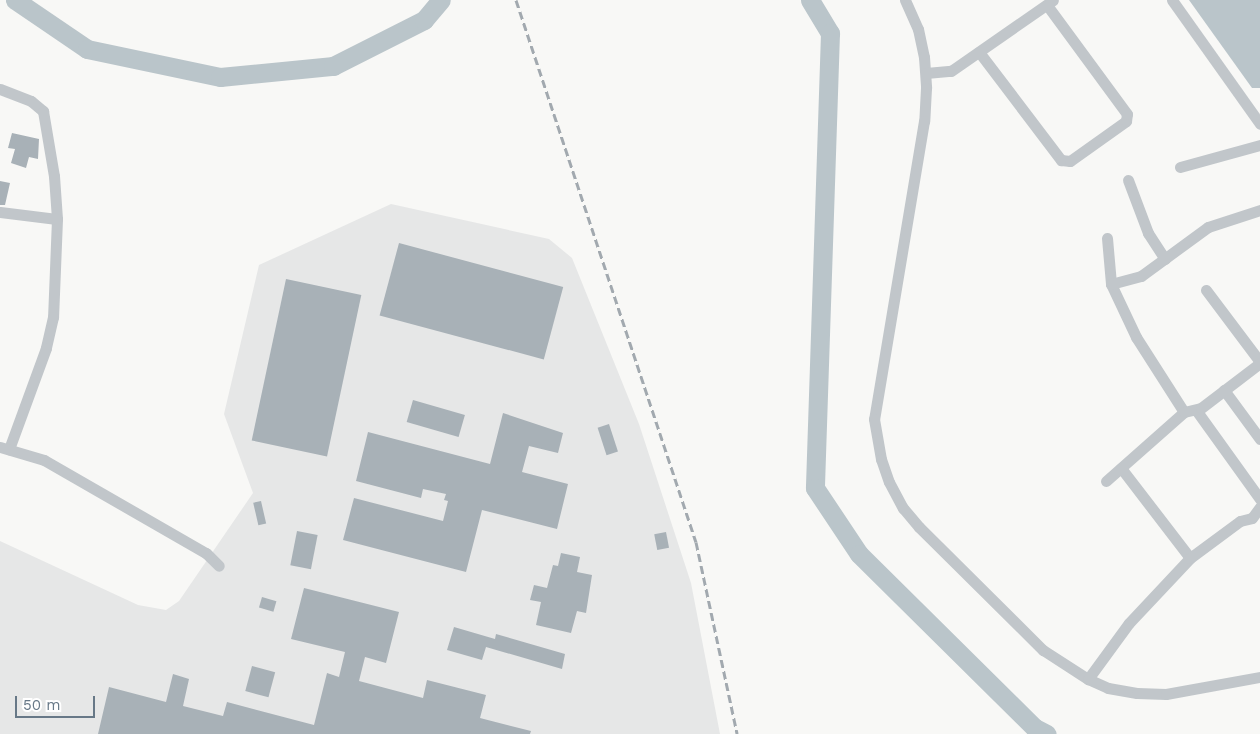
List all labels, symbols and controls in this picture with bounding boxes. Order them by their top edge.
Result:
scale bar [18,686,98,718]
text: 50 m [23,696,60,714]

